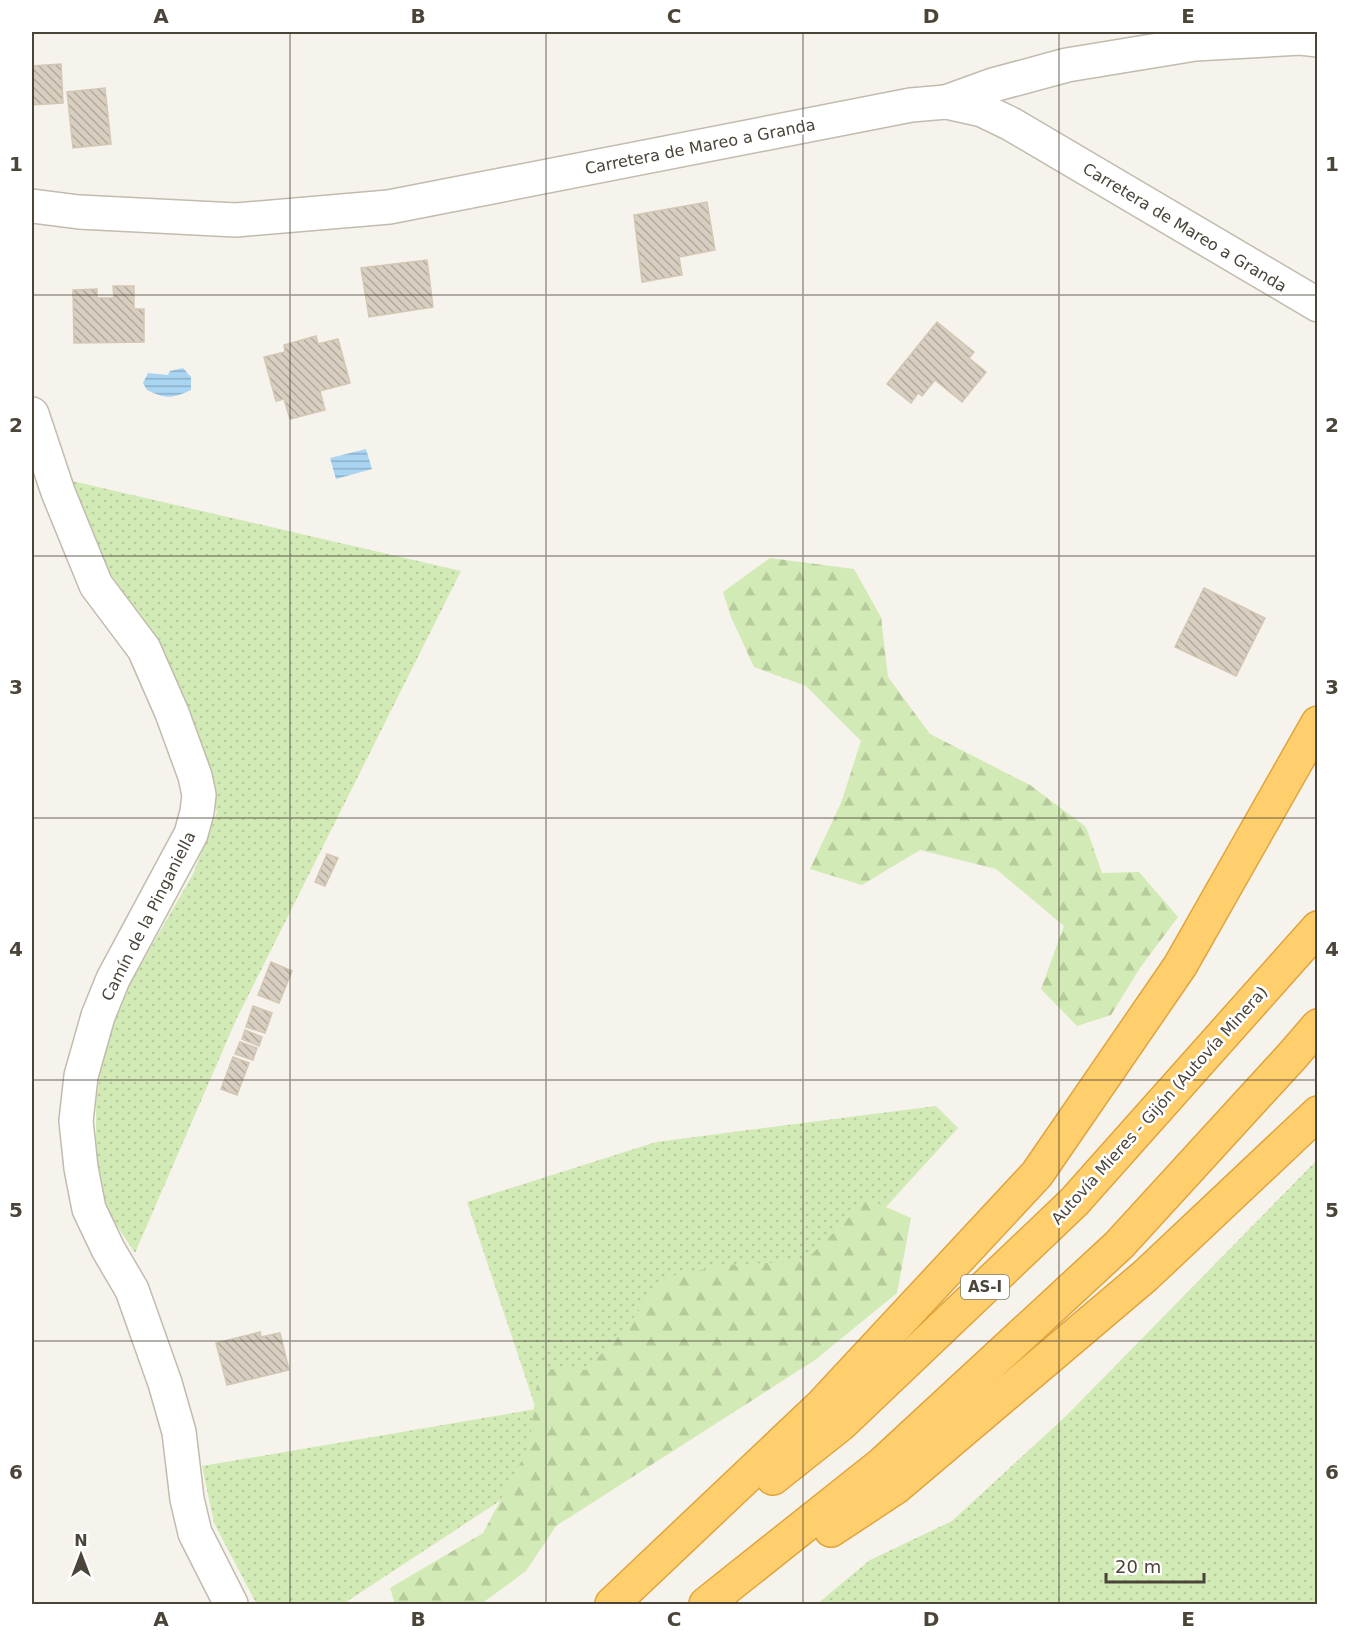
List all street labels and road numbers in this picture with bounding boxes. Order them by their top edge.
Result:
street label: Carretera de Mareo a Granda [583,115,817,178]
street label: Carretera de Mareo a Granda [1079,159,1290,296]
street label: Camín de la Pinganiella [97,828,200,1004]
street label: Autovía Mieres - Gijón (Autovía Minera) [1047,982,1271,1228]
road number: AS-I [961,1275,1009,1299]

